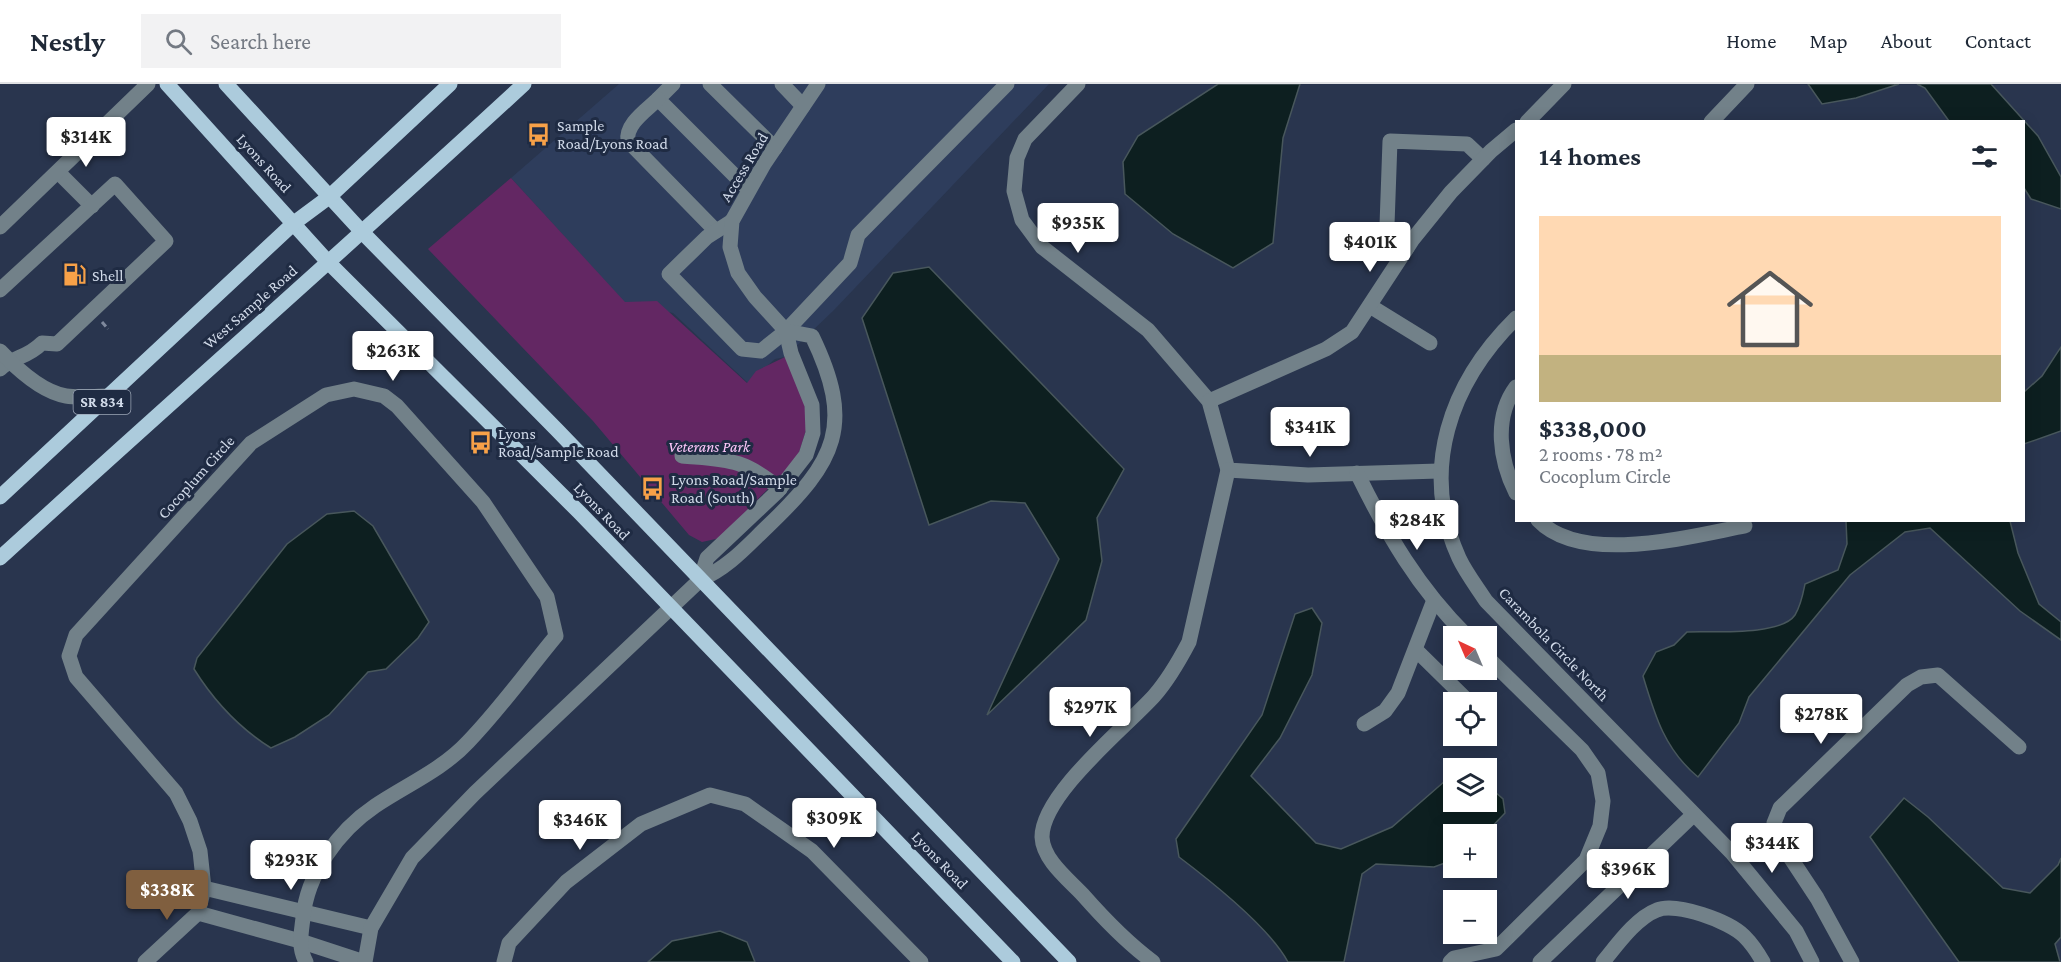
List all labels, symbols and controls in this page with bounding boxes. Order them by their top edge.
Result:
search box [141,14,561,68]
icon: search [162,25,195,58]
text: Nestly [30,26,105,57]
text: Search here [210,29,311,54]
text: Home [1726,29,1776,53]
text: Map [1809,29,1848,53]
text: About [1881,29,1932,53]
text: Contact [1965,29,2031,53]
pin: $314K [44,117,128,168]
place label: Sample Road/Lyons Road [557,117,669,153]
bus stop icon: Sample Road/Lyons Road [526,121,552,147]
text: $314K [61,125,111,147]
street label: Access Road [717,129,771,204]
street label: Lyons Road [232,130,295,197]
icon: filters [1968,140,2001,173]
text: 14 homes [1539,142,1641,171]
pin: $935K [1036,203,1120,254]
text: $935K [1052,211,1104,233]
pin: $401K [1328,222,1412,273]
text: $401K [1343,230,1397,252]
icon: home [1716,255,1824,363]
street label: West Sample Road [200,261,301,353]
fuel station icon: Shell [61,262,87,288]
place label: Shell [92,267,124,284]
pin: $263K [351,331,435,382]
text: $263K [366,339,420,361]
road number: SR 834 [74,390,130,414]
pin: $341K [1268,407,1352,458]
text: $338,000 [1539,414,1647,443]
text: $341K [1285,415,1335,437]
place label: Lyons Road/Sample Road [498,425,619,461]
bus stop icon: Lyons Road/Sample Road [467,429,493,455]
street label: Cocoplum Circle [154,432,238,523]
park label: Veterans Park [668,438,751,455]
text: 2 rooms · 78 m² [1539,443,1663,465]
text: Cocoplum Circle [1539,465,1671,487]
place label: Lyons Road/Sample Road (South) [671,471,797,507]
bus stop icon: Lyons Road/Sample Road (South) [640,475,666,501]
street label: Lyons Road [570,479,634,544]
pin: $284K [1375,500,1459,551]
text: $284K [1389,508,1445,530]
street label: Carambola Circle North [1495,584,1613,704]
north arrow [1443,626,1497,680]
map controls [1443,626,1497,944]
pin: $297K [1048,687,1132,738]
button: locate [1443,692,1497,746]
pin: $278K [1779,694,1863,745]
text: $297K [1063,695,1117,717]
text: $278K [1794,702,1848,724]
button: layers [1443,758,1497,812]
pin: $309K [792,798,876,849]
pin: $346K [538,800,622,851]
text: $309K [806,806,862,828]
text: $346K [553,808,607,830]
pin: $344K [1730,823,1814,874]
button: + [1443,824,1497,878]
street label: Lyons Road [908,828,972,893]
text: $344K [1745,831,1799,853]
pin: $293K [249,840,333,891]
text: $293K [264,848,318,870]
pin: $396K [1586,849,1670,900]
text: $396K [1601,857,1655,879]
pin: $338K [125,870,209,921]
text: $338K [140,878,194,900]
button: − [1443,890,1497,944]

